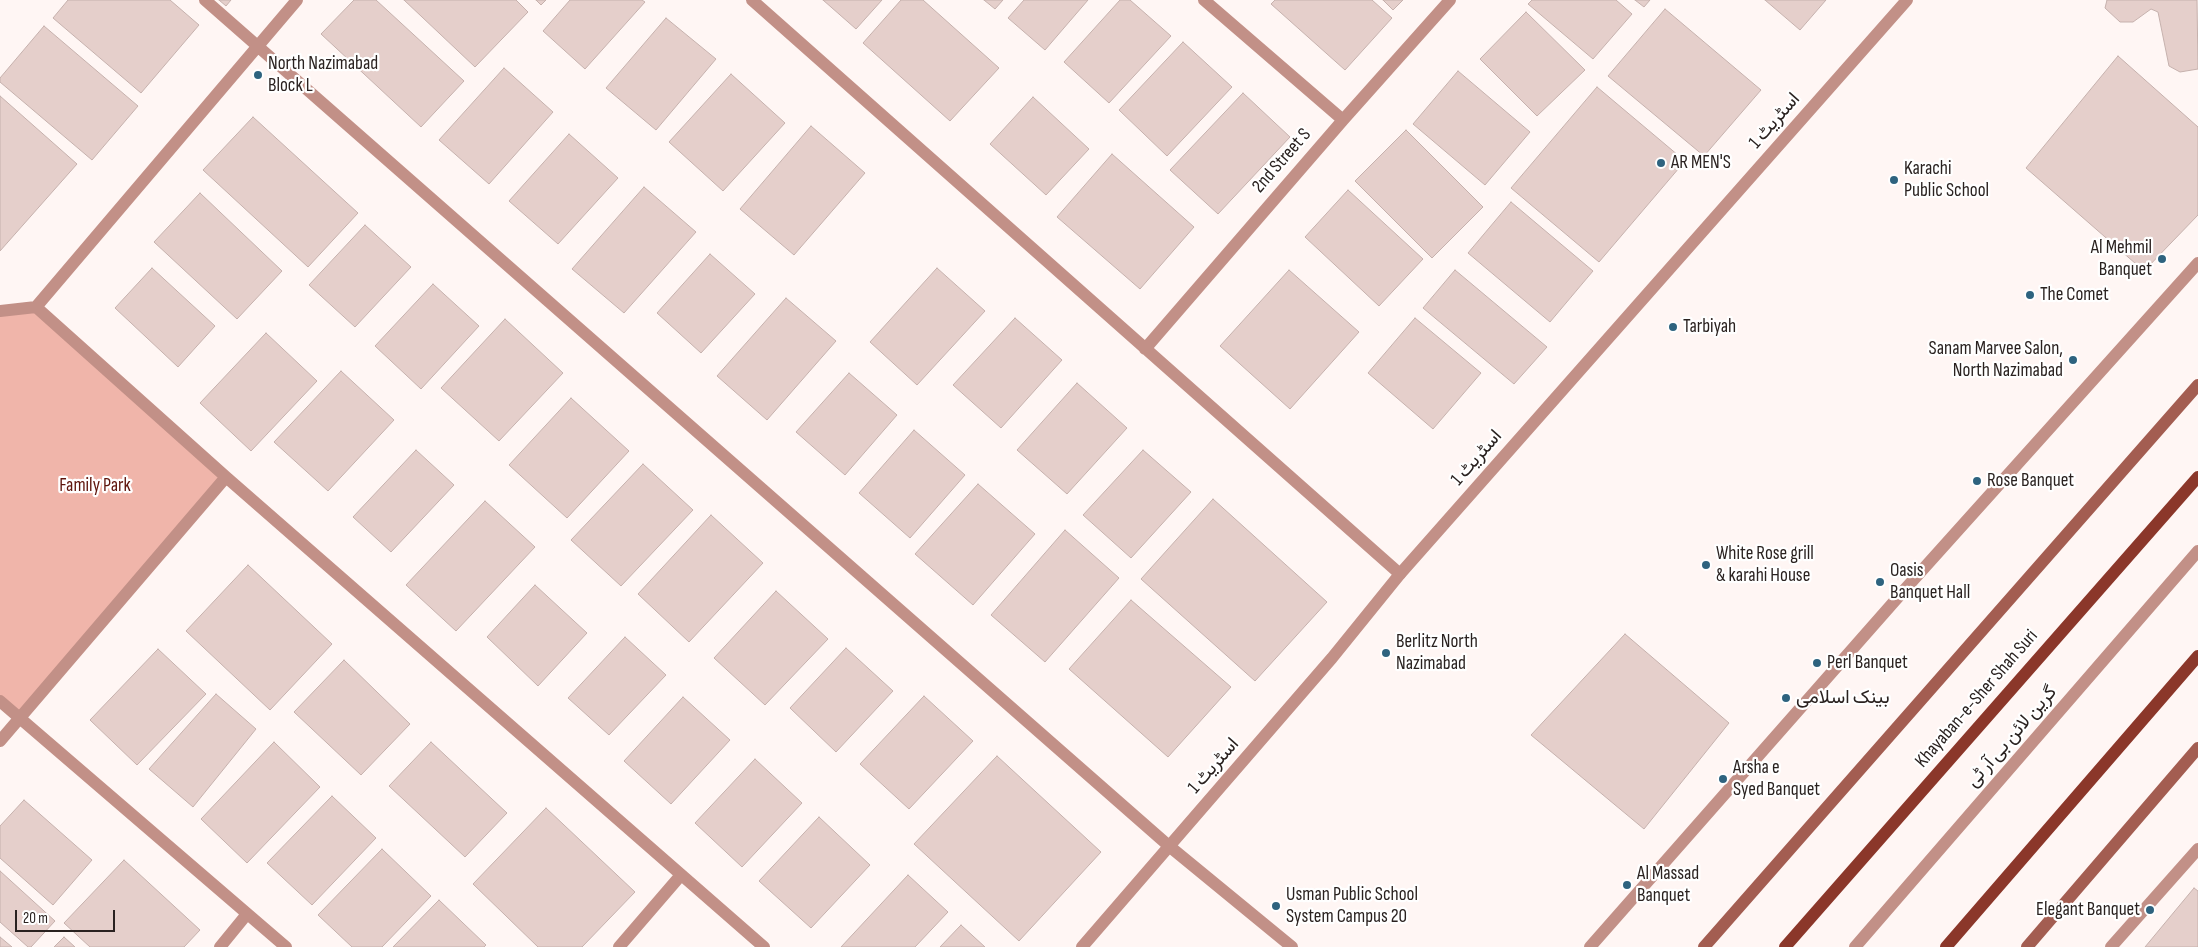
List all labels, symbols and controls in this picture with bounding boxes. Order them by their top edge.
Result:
place label: North Nazimabad Block L [268,53,378,97]
marker: North Nazimabad Block L [252,69,264,81]
street label: اسٹریٹ 1 [1745,88,1805,154]
street label: 2nd Street S [1248,124,1316,198]
place label: AR MEN'S [1671,152,1731,174]
marker: AR MEN'S [1655,157,1667,169]
place label: Karachi Public School [1904,158,1989,202]
marker: Karachi Public School [1888,174,1900,186]
place label: Al Mehmil Banquet [2091,237,2152,281]
marker: Al Mehmil Banquet [2156,253,2168,265]
place label: The Comet [2040,284,2109,306]
marker: The Comet [2024,289,2036,301]
place label: Tarbiyah [1683,316,1736,338]
marker: Tarbiyah [1667,321,1679,333]
place label: Sanam Marvee Salon, North Nazimabad [1929,338,2063,382]
marker: Sanam Marvee Salon, North Nazimabad [2067,354,2079,366]
street label: اسٹریٹ 1 [1447,425,1507,491]
place label: Rose Banquet [1987,470,2074,492]
park label: Family Park [59,475,131,497]
marker: Rose Banquet [1971,475,1983,487]
place label: White Rose grill & karahi House [1716,543,1814,587]
marker: White Rose grill & karahi House [1700,559,1712,571]
place label: Oasis Banquet Hall [1890,560,1970,604]
marker: Oasis Banquet Hall [1874,576,1886,588]
street label: Khayaban-e-Sher Shah Suri [1911,625,2043,773]
place label: Berlitz North Nazimabad [1396,631,1478,675]
marker: Berlitz North Nazimabad [1380,647,1392,659]
place label: Perl Banquet [1827,652,1908,674]
marker: Perl Banquet [1811,657,1823,669]
street label: گرین لائن بی آر ٹی [1962,682,2062,792]
place label: بینک اسلامی [1796,687,1889,709]
marker: بینک اسلامی [1780,692,1792,704]
street label: اسٹریٹ 1 [1184,733,1244,799]
place label: Arsha e Syed Banquet [1733,757,1820,801]
marker: Arsha e Syed Banquet [1717,773,1729,785]
place label: Al Massad Banquet [1637,863,1699,907]
marker: Al Massad Banquet [1621,879,1633,891]
place label: Usman Public School System Campus 20 [1286,884,1418,928]
place label: Elegant Banquet [2036,899,2140,921]
scale bar [18,900,118,932]
marker: Usman Public School System Campus 20 [1270,900,1282,912]
marker: Elegant Banquet [2144,904,2156,916]
text: 20 m [23,909,48,928]

